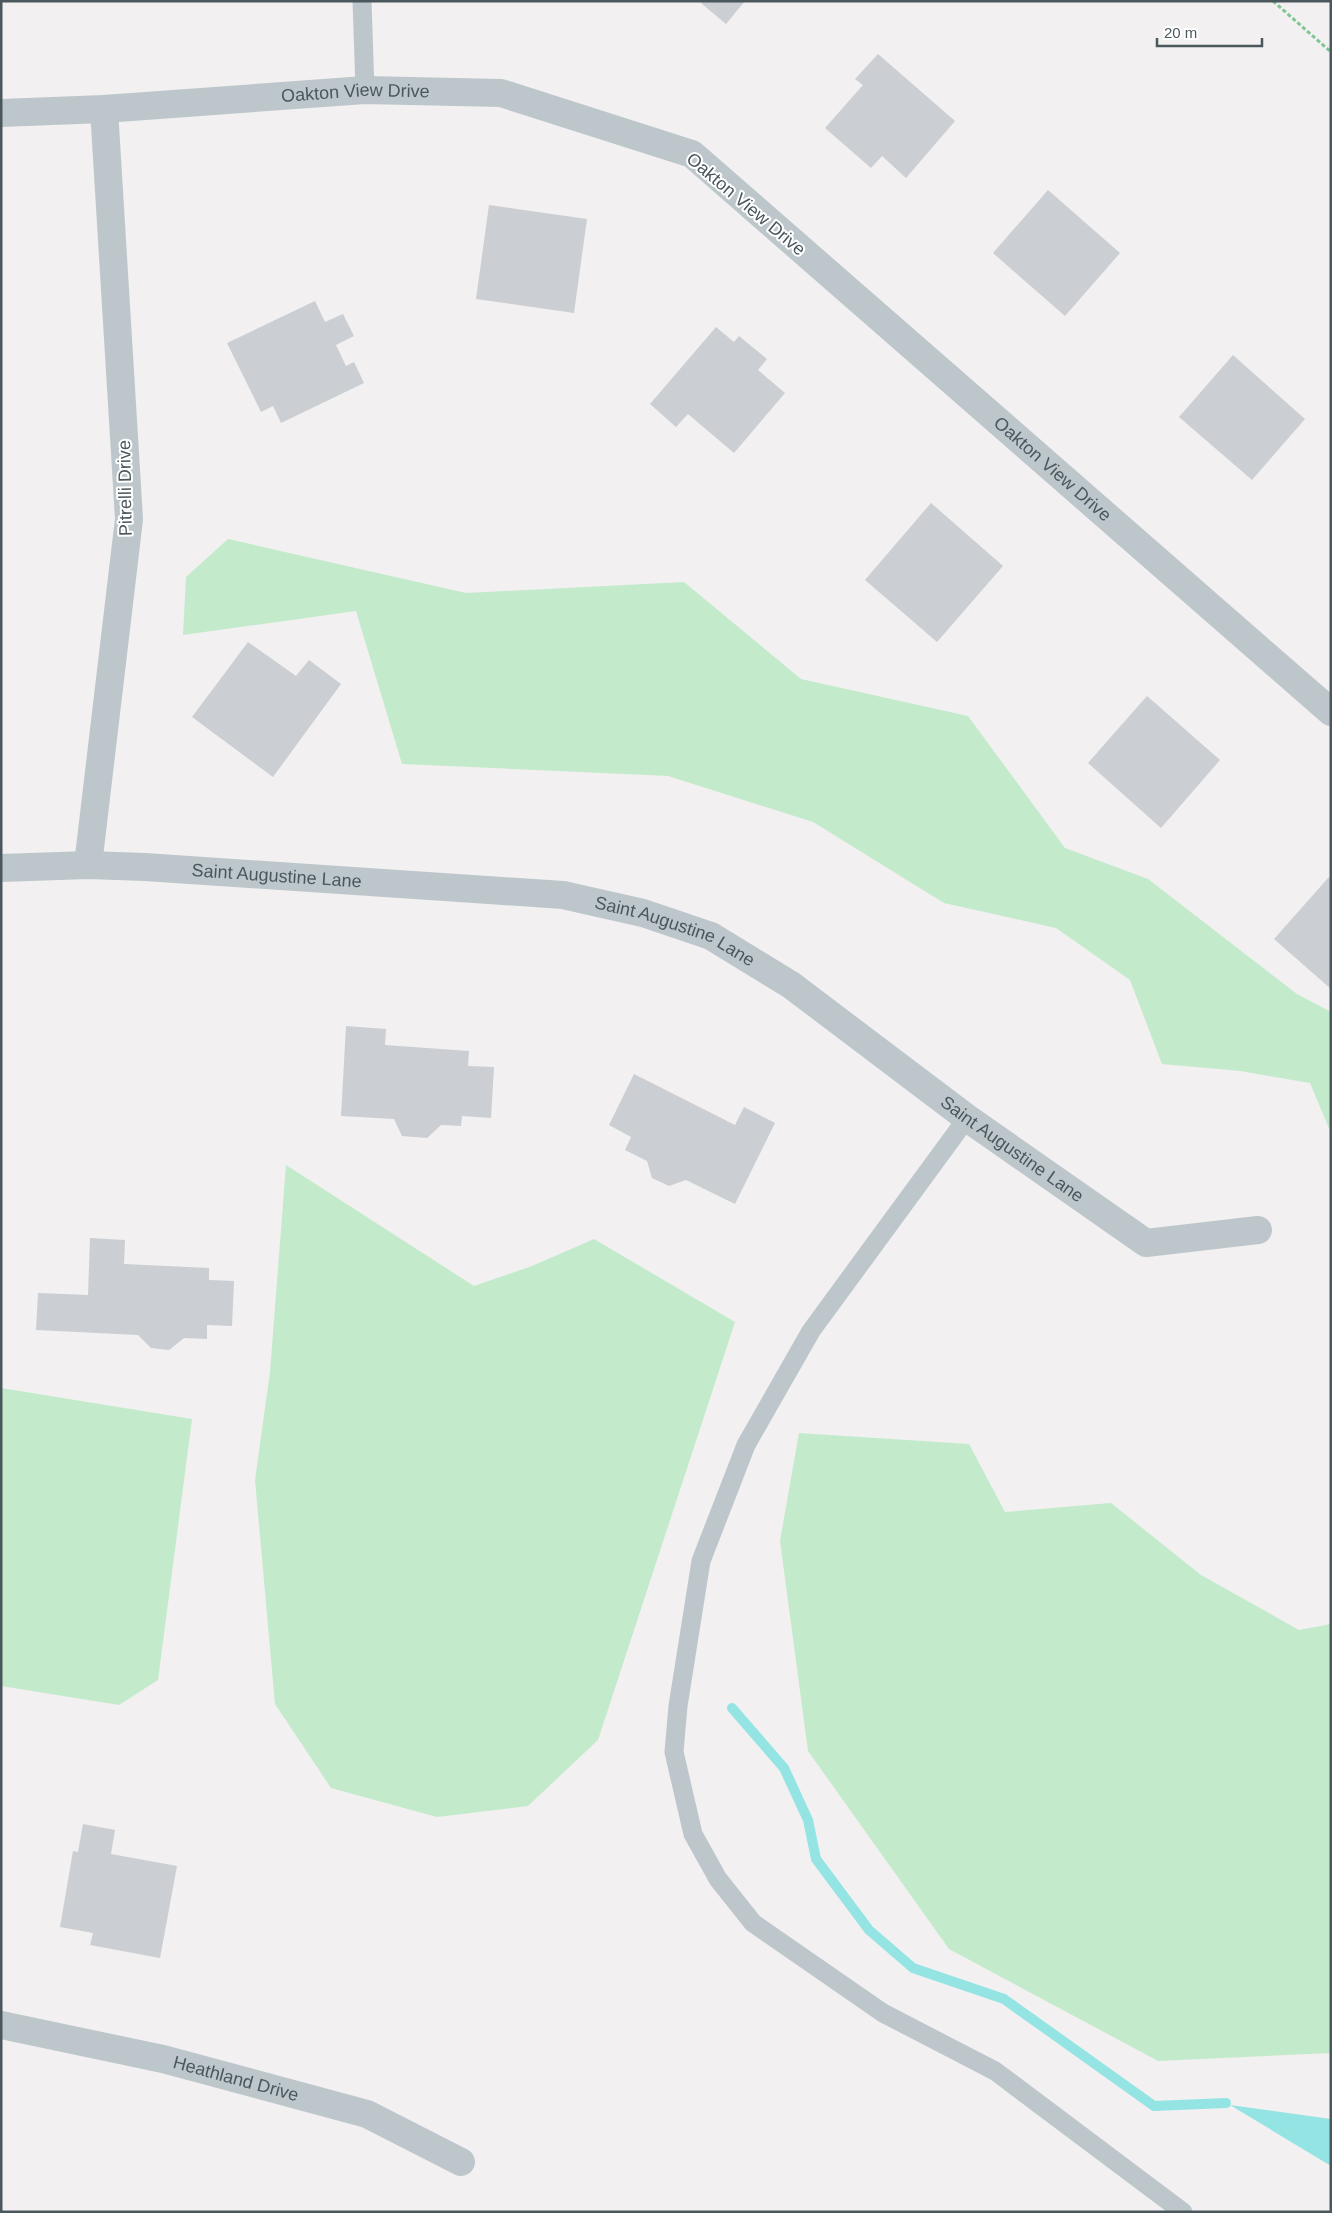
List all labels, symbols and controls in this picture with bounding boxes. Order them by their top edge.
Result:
scale bar [1157,15,1262,47]
text: 20 m [1164,24,1197,41]
street label: Oakton View Drive [280,80,430,106]
street label: Oakton View Drive [683,149,809,259]
street label: Oakton View Drive [990,412,1115,525]
street label: Pitrelli Drive [114,440,136,536]
street label: Saint Augustine Lane [191,860,362,891]
street label: Saint Augustine Lane [593,892,758,970]
street label: Saint Augustine Lane [937,1092,1087,1206]
street label: Heathland Drive [171,2052,301,2105]

